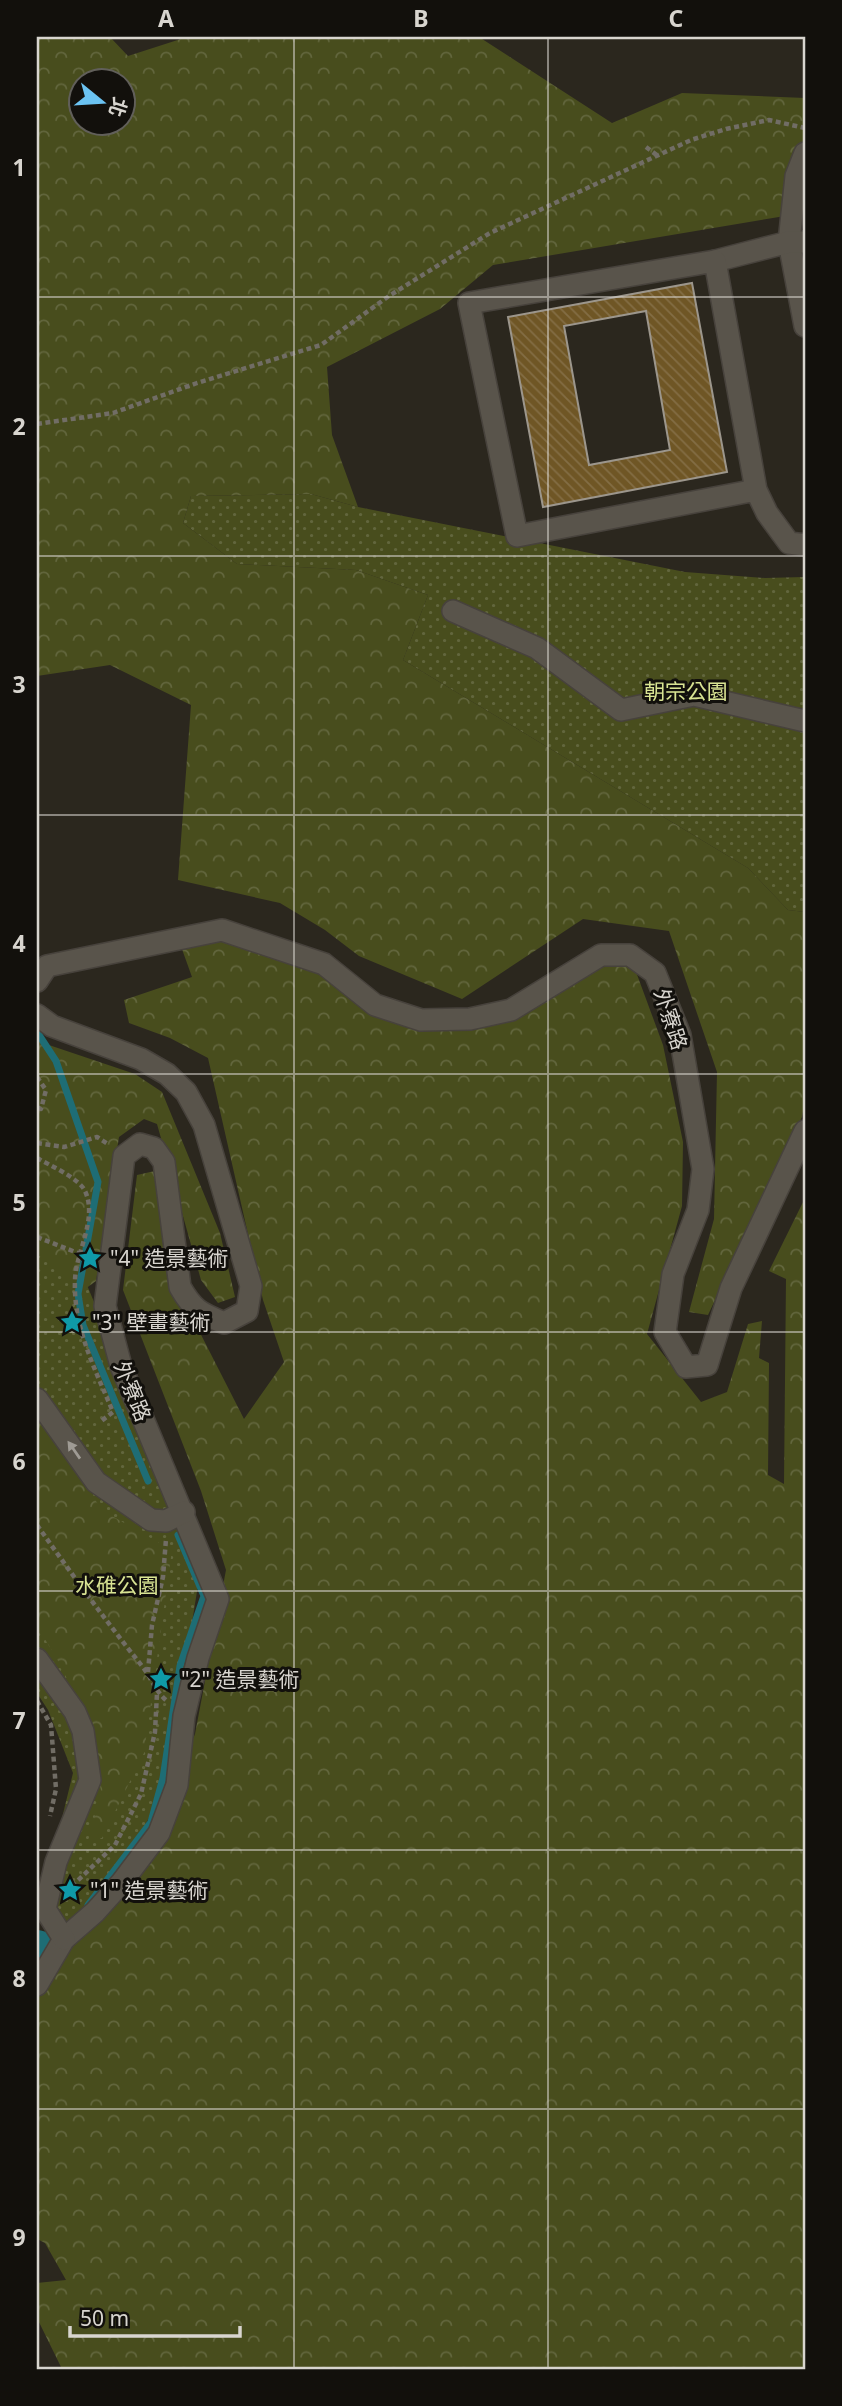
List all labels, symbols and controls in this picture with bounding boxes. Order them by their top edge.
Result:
text: A [158,2,174,34]
text: B [413,2,429,34]
text: C [669,2,684,34]
north arrow [66,66,136,136]
text: 北 [103,94,133,120]
text: 1 [12,151,26,183]
text: 2 [12,410,26,442]
text: 3 [12,668,26,700]
park label: 朝宗公園 [644,677,728,705]
text: 4 [12,927,26,959]
street label: 外寮路 [648,985,694,1053]
text: 5 [12,1186,26,1218]
place icon: "4" 造景藝術 [76,1244,104,1272]
place label: "4" 造景藝術 [110,1244,229,1272]
place icon: "3" 壁畫藝術 [58,1308,86,1336]
place label: "3" 壁畫藝術 [92,1308,211,1336]
street label: 外寮路 [108,1357,158,1425]
one-way arrow [67,1441,81,1459]
text: 6 [12,1445,26,1477]
park label: 水碓公園 [75,1571,159,1599]
place icon: "2" 造景藝術 [147,1665,175,1693]
place label: "2" 造景藝術 [181,1665,300,1693]
text: 7 [12,1704,26,1736]
place icon: "1" 造景藝術 [56,1876,84,1904]
place label: "1" 造景藝術 [90,1876,209,1904]
text: 8 [12,1962,26,1994]
text: 9 [12,2221,26,2253]
scale bar [70,2294,240,2338]
text: 50 m [80,2304,129,2332]

